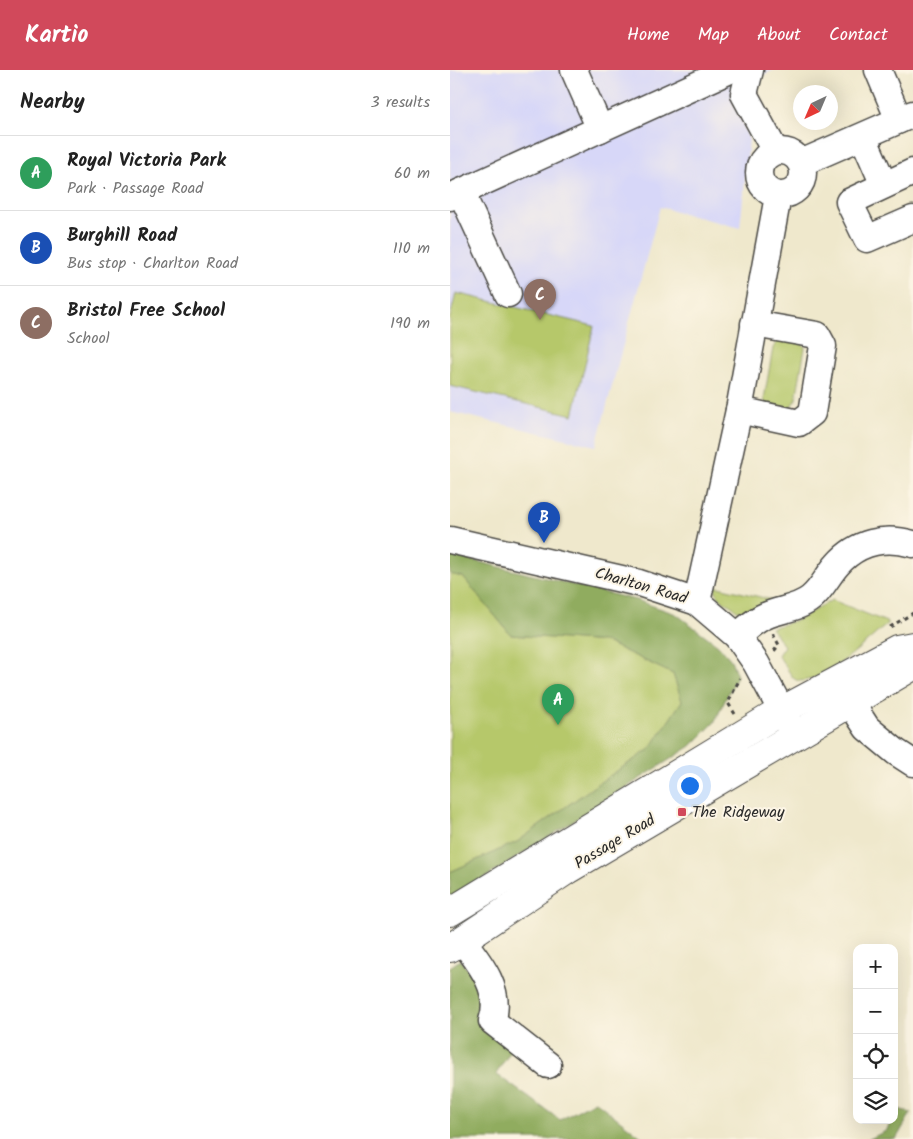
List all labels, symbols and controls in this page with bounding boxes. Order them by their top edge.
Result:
text: Kartio [25,16,88,55]
text: Home [627,21,670,50]
text: Map [698,21,729,50]
text: About [757,21,801,50]
text: Contact [829,21,888,50]
north arrow [793,85,838,130]
text: Nearby [20,86,85,119]
text: 3 results [371,90,430,115]
text: Royal Victoria Park [67,146,226,176]
text: A [31,161,41,186]
text: 60 m [394,161,430,186]
text: Park · Passage Road [67,176,203,201]
text: Burghill Road [67,221,177,251]
text: B [31,236,41,261]
text: 110 m [393,236,430,261]
text: Bus stop · Charlton Road [67,251,238,276]
pin: C [524,279,556,320]
text: Bristol Free School [67,296,225,326]
text: C [31,311,41,336]
text: 190 m [390,311,430,336]
text: School [67,326,110,351]
pin: B [528,502,560,543]
street label: Charlton Road [592,561,691,611]
pin: A [542,684,574,725]
your location [677,773,703,799]
place label: The Ridgeway [692,800,785,825]
marker: The Ridgeway [676,806,688,818]
street label: Passage Road [570,807,661,876]
map controls [853,944,898,1124]
button: + [853,944,898,989]
button: − [853,989,898,1034]
button: locate [853,1034,898,1079]
button: layers [853,1079,898,1124]

